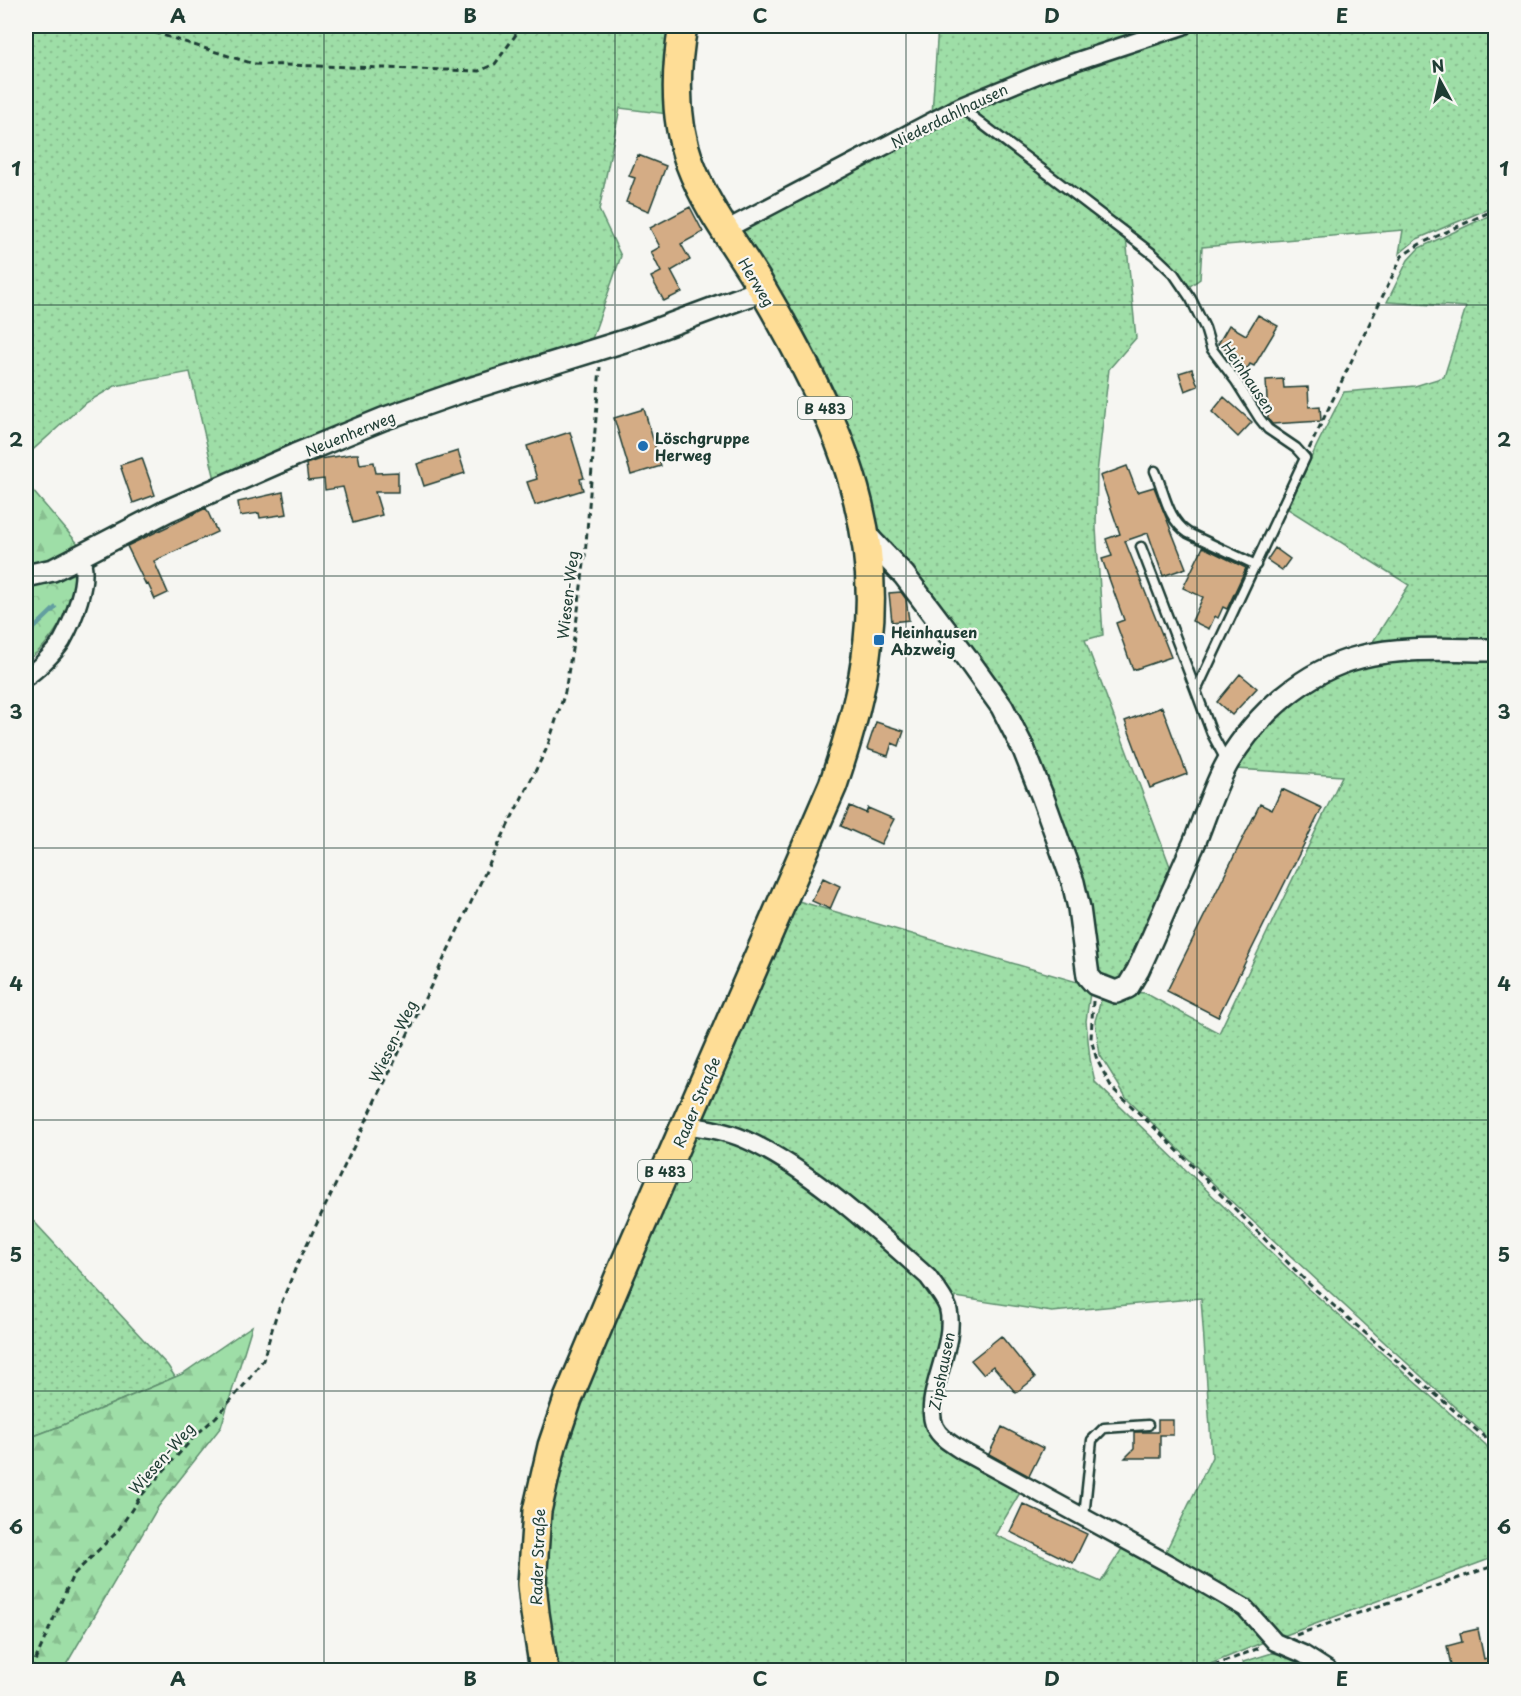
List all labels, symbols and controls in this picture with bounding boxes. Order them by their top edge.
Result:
text: A [170,0,186,30]
text: B [463,0,477,30]
text: C [752,0,768,30]
text: D [1044,0,1060,30]
text: E [1336,0,1348,30]
north arrow [1410,51,1470,111]
text: N [1430,52,1446,78]
street label: Niederdahlhausen [887,77,1011,153]
text: 1 [11,153,21,183]
text: 1 [1499,153,1509,183]
street label: Herweg [733,253,781,311]
street label: Heinhausen [1216,336,1282,418]
road number: B 483 [798,397,852,419]
street label: Neuenherweg [301,404,399,462]
text: 2 [9,424,23,454]
text: 2 [1497,424,1511,454]
place label: Löschgruppe Herweg [655,426,750,466]
marker: Löschgruppe Herweg [636,439,650,453]
street label: Wiesen-Weg [550,549,584,641]
place label: Heinhausen Abzweig [891,620,977,660]
marker: Heinhausen Abzweig [872,633,886,647]
text: 3 [9,696,23,726]
text: 3 [1497,696,1511,726]
text: 4 [9,968,23,998]
text: 4 [1497,968,1511,998]
street label: Wiesen-Weg [362,996,422,1086]
street label: Rader Straße [666,1053,726,1151]
road number: B 483 [638,1160,692,1182]
text: 5 [10,1239,22,1269]
text: 5 [1498,1239,1510,1269]
street label: Zipshausen [922,1330,960,1412]
street label: Wiesen-Weg [123,1417,199,1499]
street label: Rader Straße [524,1508,550,1606]
text: 6 [9,1511,23,1541]
text: 6 [1497,1511,1511,1541]
text: A [170,1663,186,1693]
text: B [463,1663,477,1693]
text: C [752,1663,768,1693]
text: D [1044,1663,1060,1693]
text: E [1336,1663,1348,1693]

